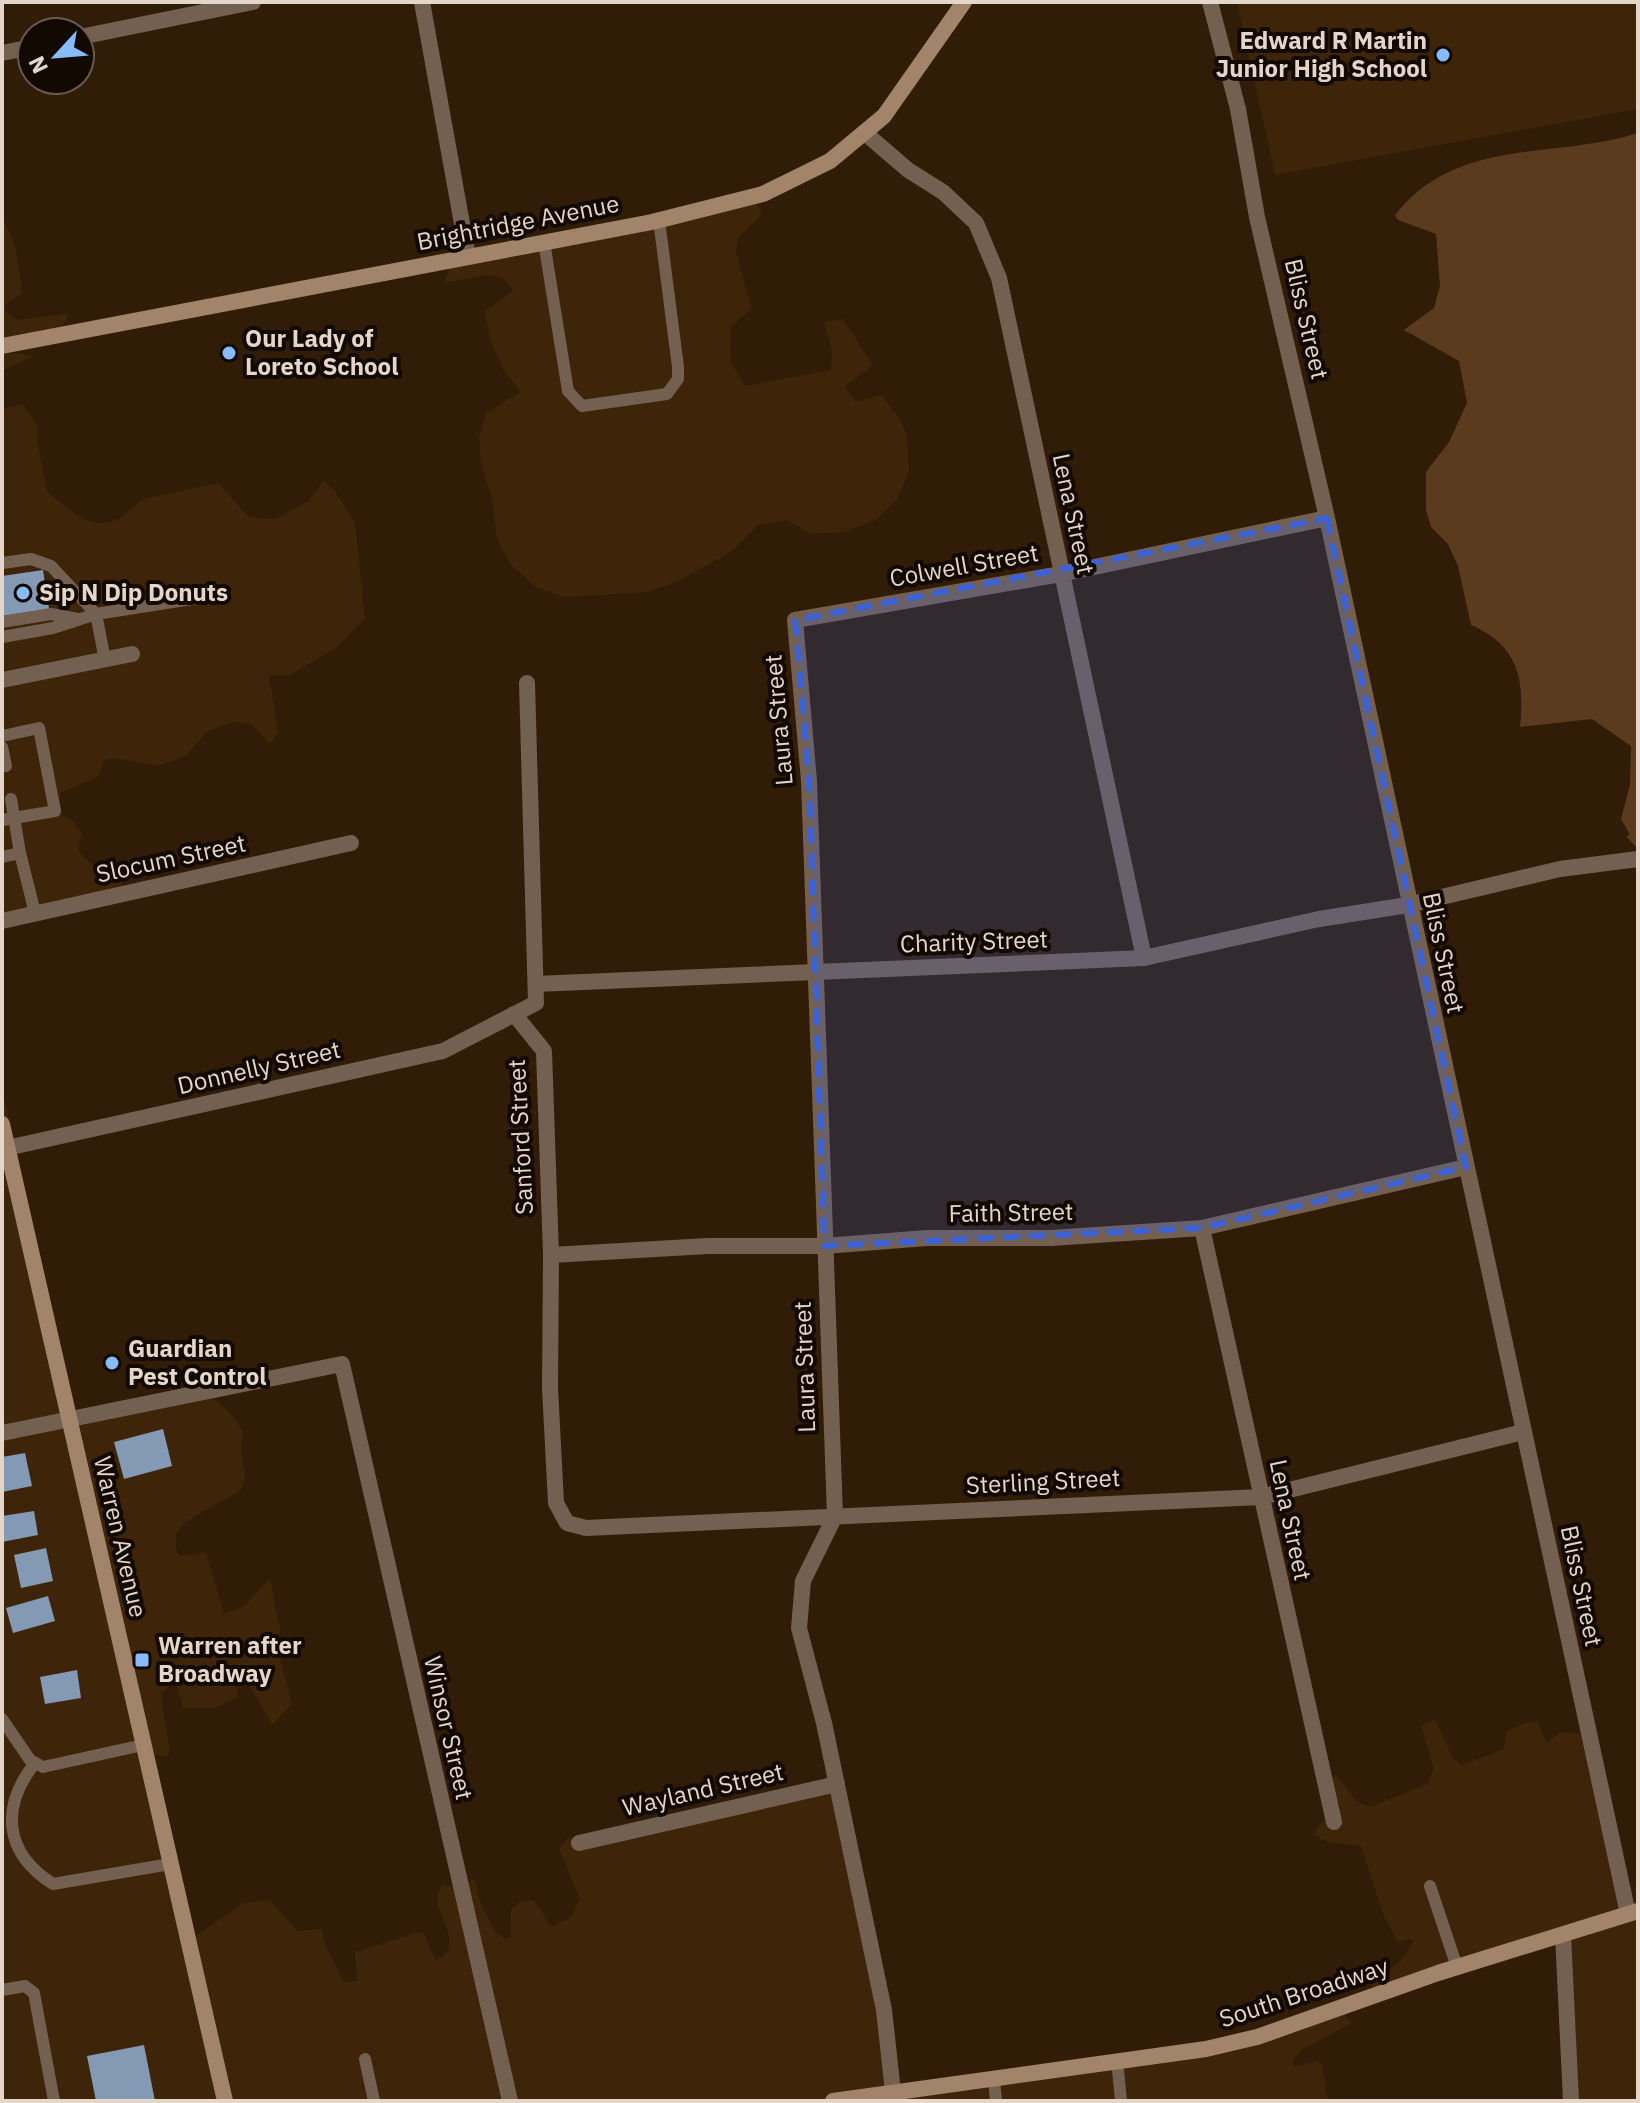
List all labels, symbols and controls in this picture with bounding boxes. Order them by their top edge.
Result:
north arrow [16,16,96,96]
place label: Edward R Martin Junior High School [1216,24,1427,84]
marker: Edward R Martin Junior High School [1434,46,1452,64]
text: N [21,51,54,79]
street label: Brightridge Avenue [414,187,622,257]
street label: Bliss Street [1278,255,1336,382]
place label: Our Lady of Loreto School [245,322,398,382]
marker: Our Lady of Loreto School [220,344,238,362]
street label: Lena Street [1046,450,1102,577]
street label: Colwell Street [887,536,1041,594]
place label: Sip N Dip Donuts [39,576,228,608]
marker: Sip N Dip Donuts [14,584,32,602]
street label: Laura Street [756,653,800,787]
street label: Slocum Street [93,827,248,889]
street label: Bliss Street [1416,889,1472,1016]
street label: Charity Street [899,922,1049,960]
street label: Donnelly Street [174,1033,343,1101]
street label: Sanford Street [500,1059,540,1216]
street label: Faith Street [948,1195,1074,1229]
street label: Laura Street [786,1301,822,1433]
place label: Guardian Pest Control [128,1332,267,1392]
marker: Guardian Pest Control [103,1354,121,1372]
street label: Warren Avenue [87,1453,155,1620]
street label: Lena Street [1263,1456,1319,1583]
street label: Sterling Street [965,1461,1121,1501]
street label: Bliss Street [1554,1522,1610,1649]
place label: Warren after Broadway [158,1629,302,1689]
marker: Warren after Broadway [133,1651,151,1669]
street label: Winsor Street [417,1653,481,1803]
street label: Wayland Street [619,1755,786,1823]
street label: South Broadway [1215,1950,1392,2034]

